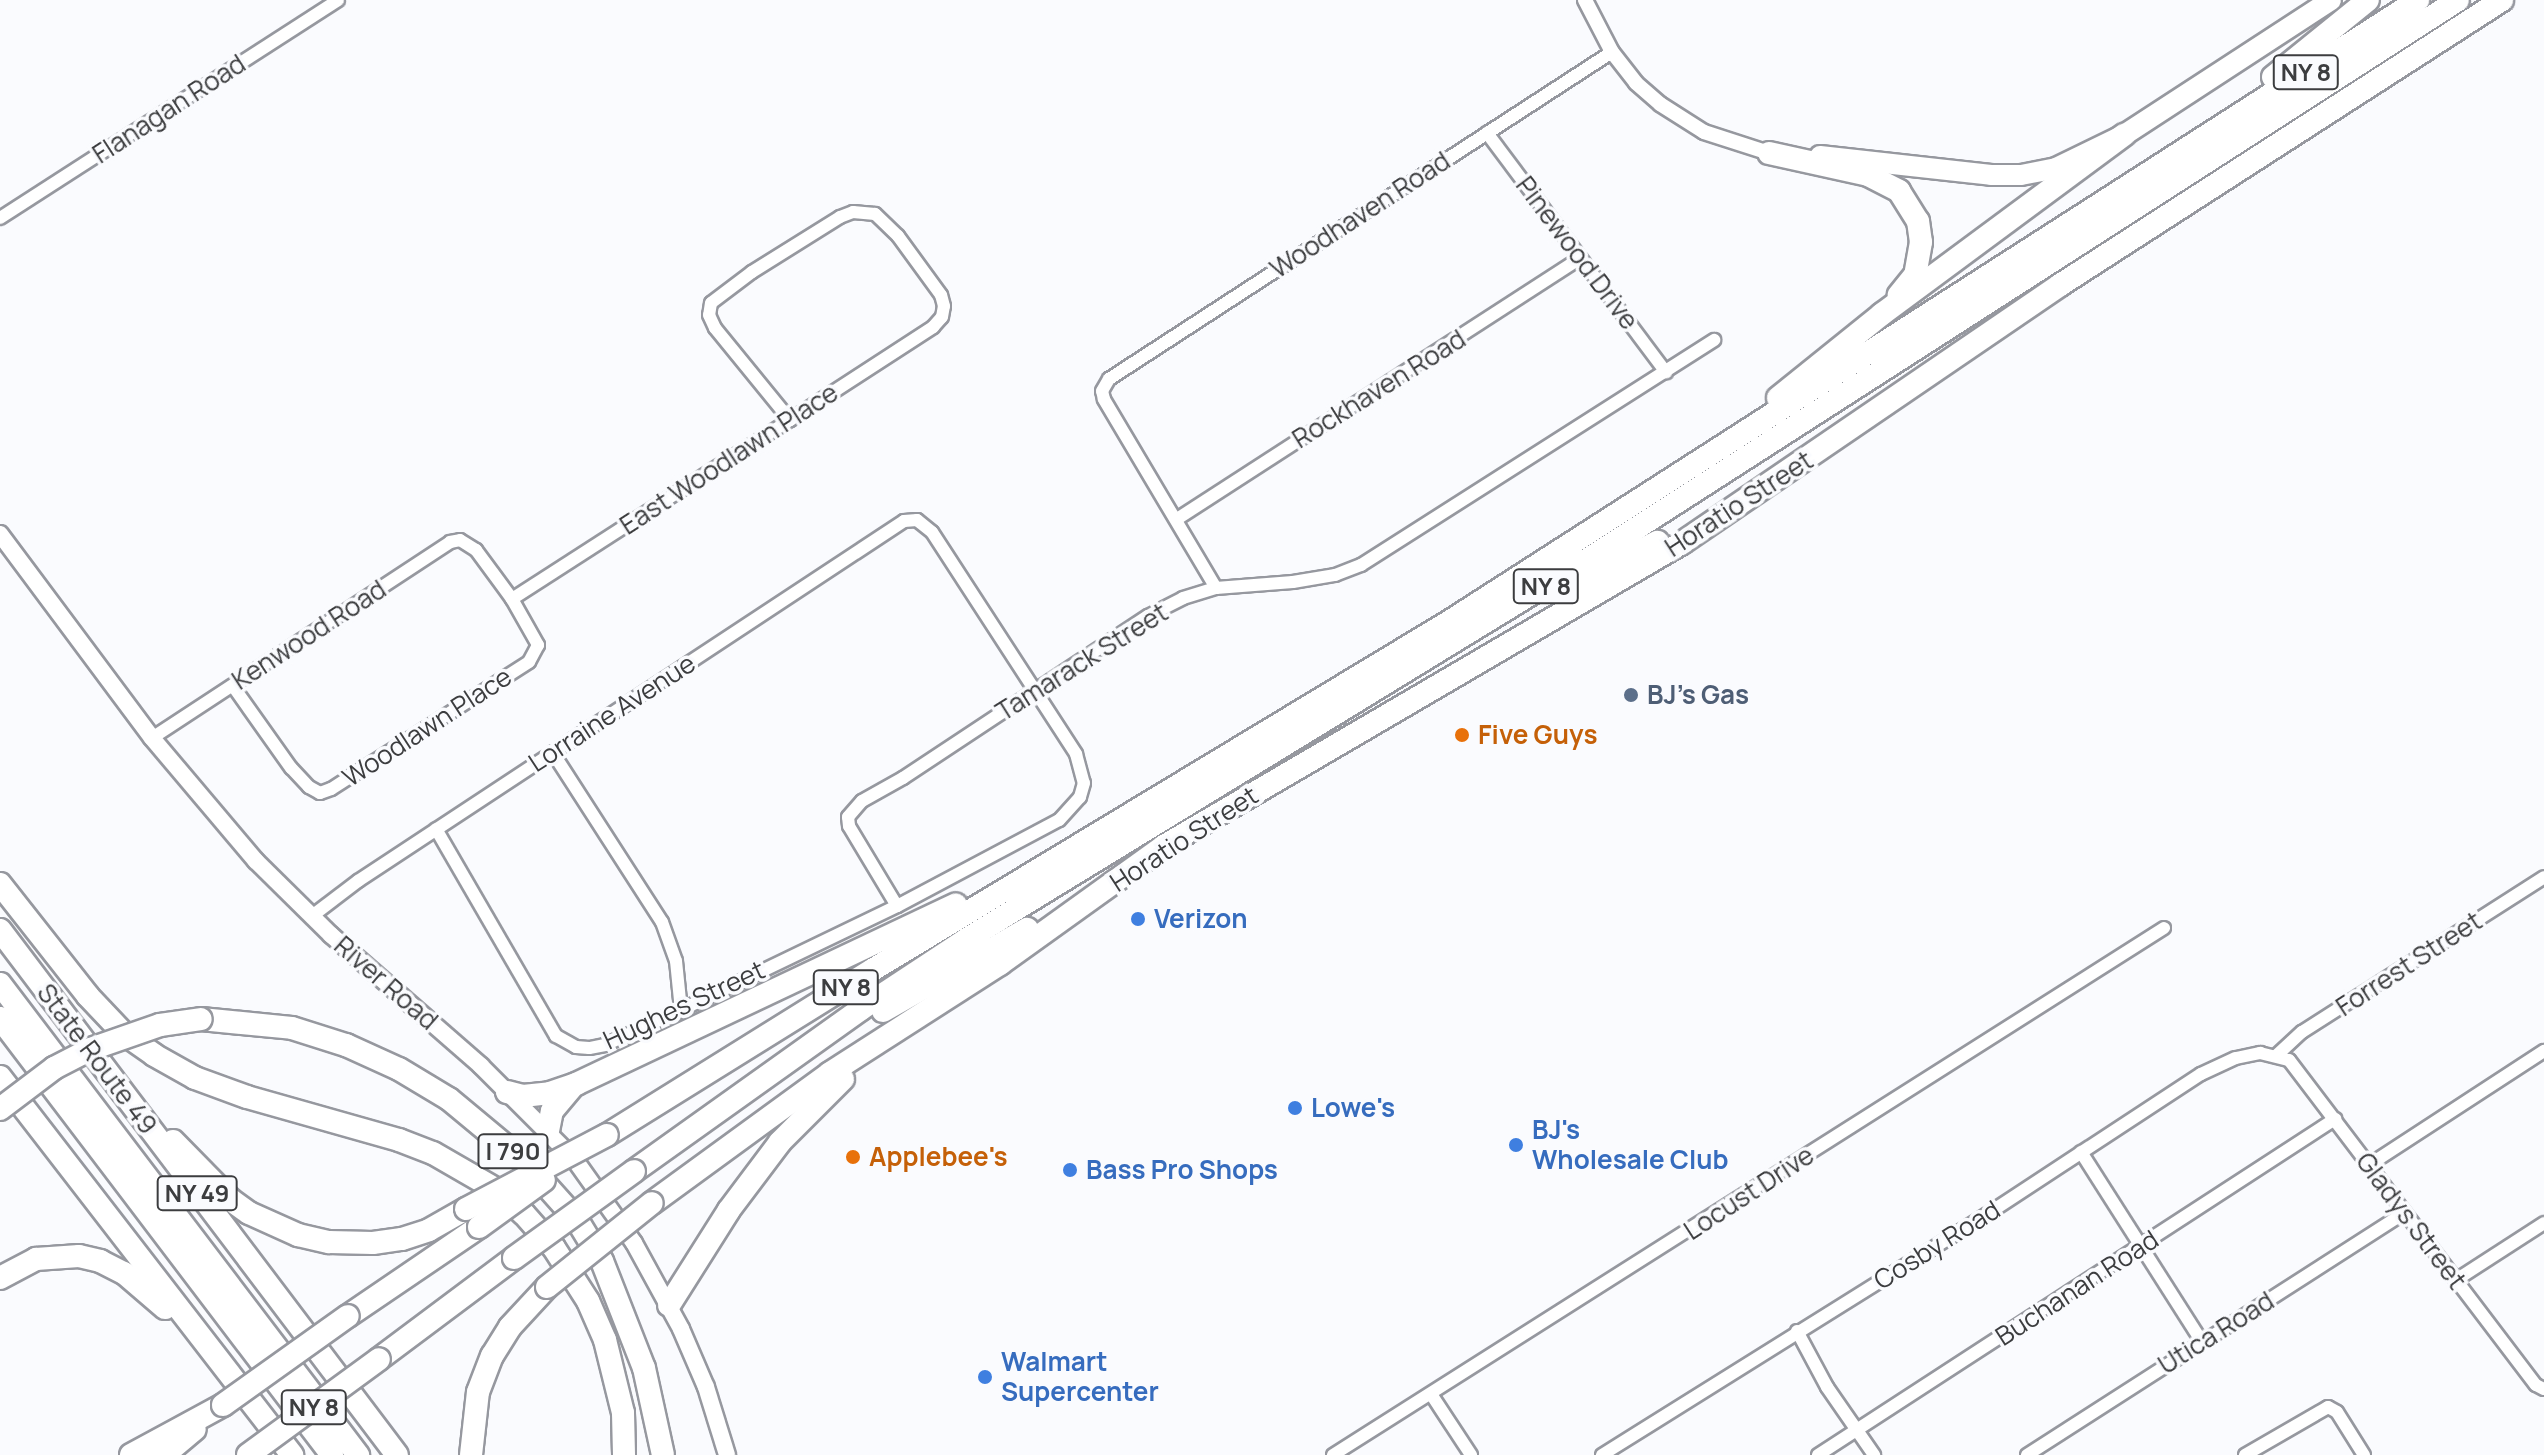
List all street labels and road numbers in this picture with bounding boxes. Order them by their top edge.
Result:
street label: Flanagan Road [87,48,251,170]
road number: NY 8 [2272,52,2340,92]
street label: Woodhaven Road [1264,145,1456,285]
street label: Pinewood Drive [1509,170,1645,336]
street label: Rockhaven Road [1287,323,1471,455]
street label: East Woodlawn Place [614,377,844,541]
street label: Horatio Street [1659,445,1819,563]
road number: NY 8 [1512,566,1580,606]
street label: Kenwood Road [226,574,392,696]
street label: Tamarack Street [990,597,1174,727]
street label: Lorraine Avenue [523,648,701,778]
street label: Woodlawn Place [337,661,517,793]
street label: Horatio Street [1104,780,1264,898]
street label: Forrest Street [2330,905,2488,1023]
street label: River Road [328,930,444,1036]
street label: Hughes Street [598,954,770,1056]
road number: NY 8 [812,967,880,1007]
street label: State Route 49 [30,978,164,1140]
road number: I 790 [477,1131,549,1171]
street label: Locust Drive [1678,1139,1820,1247]
street label: Gladys Street [2349,1146,2473,1296]
road number: NY 49 [155,1173,239,1213]
street label: Cosby Road [1868,1194,2006,1296]
street label: Buchanan Road [1990,1224,2164,1352]
street label: Utica Road [2152,1285,2280,1381]
road number: NY 8 [280,1387,348,1427]

